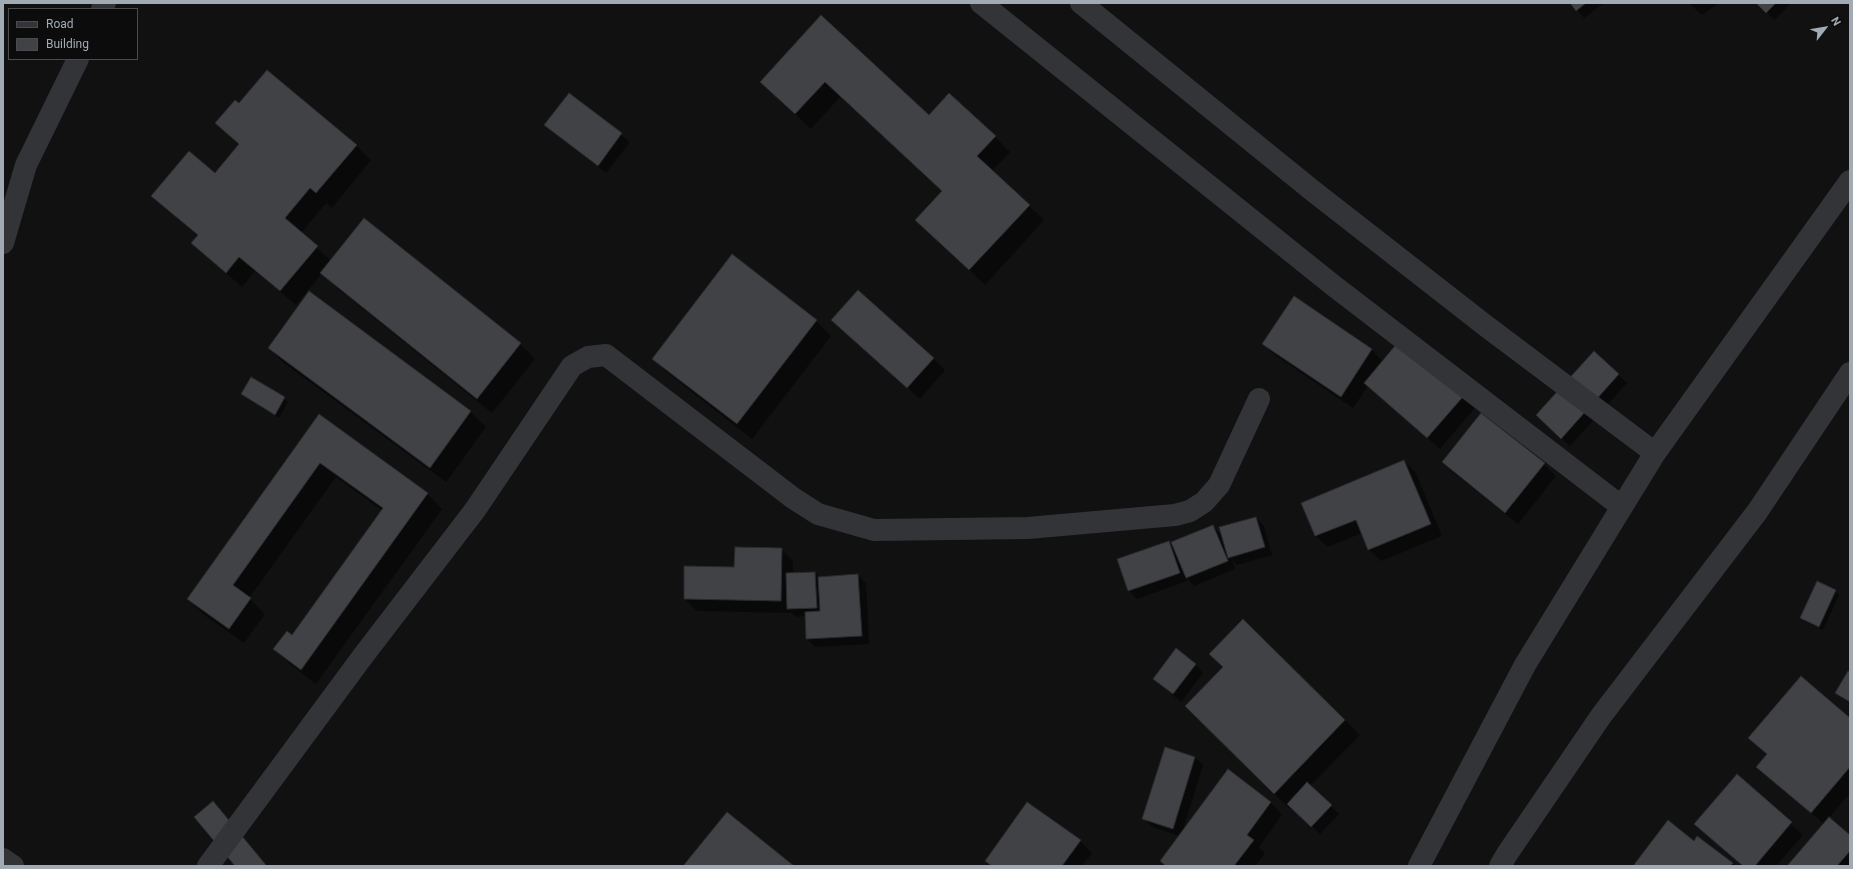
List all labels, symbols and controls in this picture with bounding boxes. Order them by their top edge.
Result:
legend [8,8,138,60]
north arrow [1805,8,1845,48]
text: N [1828,15,1843,28]
text: Road [46,17,74,31]
text: Building [46,37,89,51]

